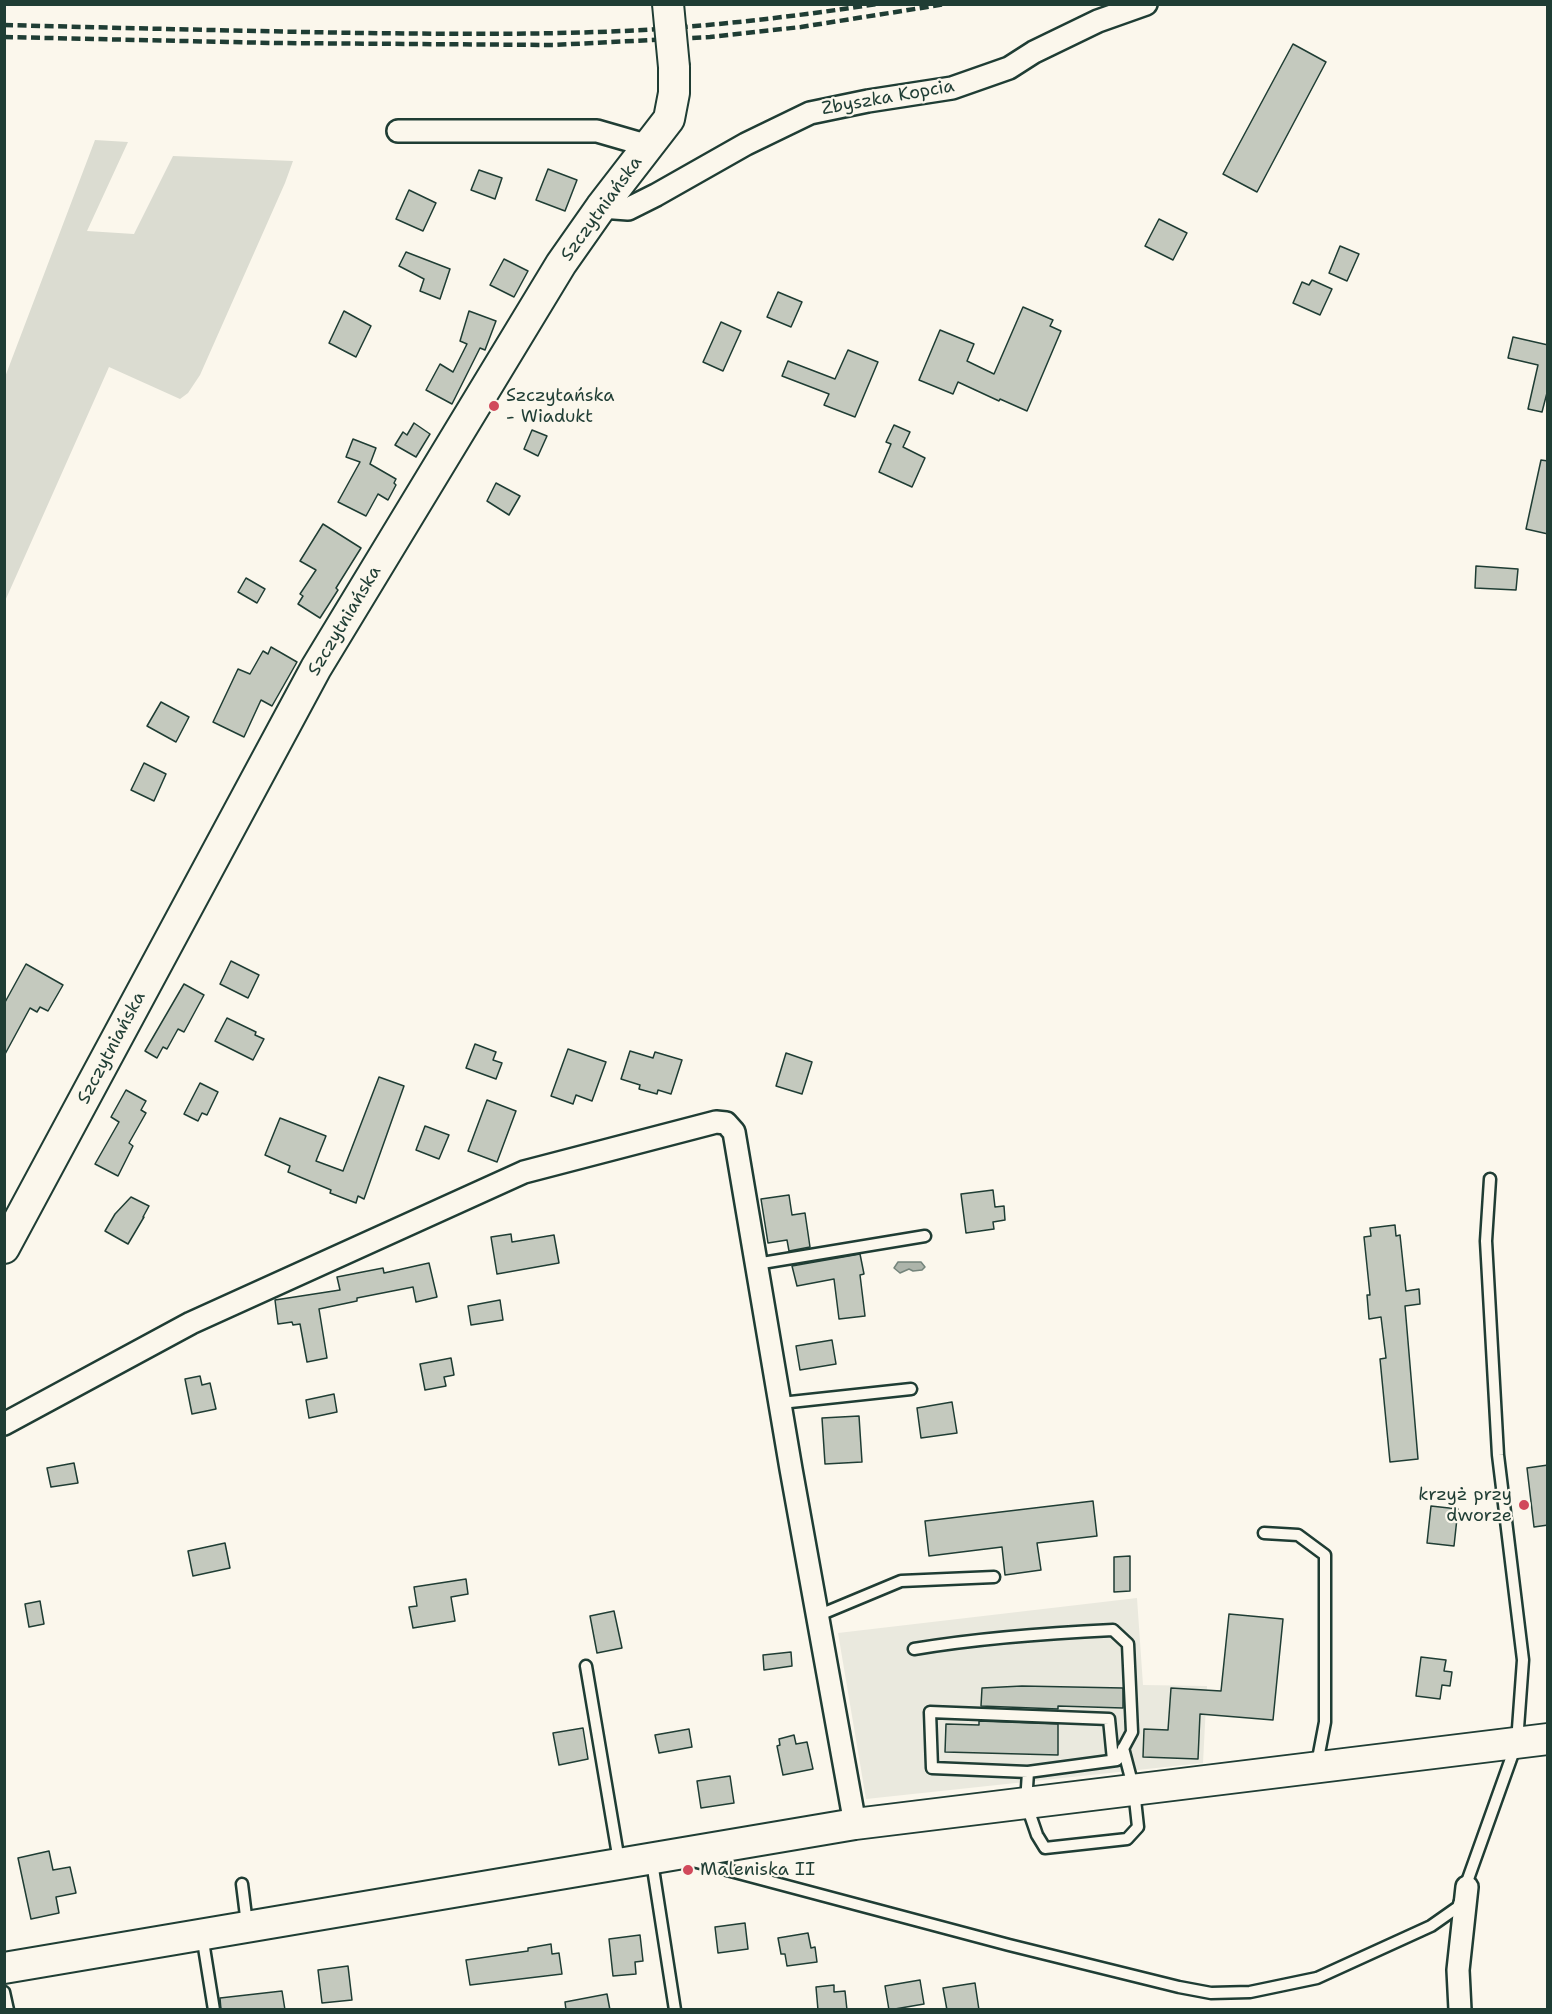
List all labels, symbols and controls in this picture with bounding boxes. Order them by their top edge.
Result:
street label: Zbyszka Kopcia [820,76,956,120]
street label: Szczytniańska [557,152,647,266]
place label: Szczytańska - Wiadukt [506,385,614,428]
marker: Szczytańska - Wiadukt [487,399,501,413]
street label: Szczytniańska [304,562,386,680]
street label: Szczytniańska [73,988,151,1108]
place label: krzyż przy dworze [1418,1484,1512,1526]
marker: krzyż przy dworze [1517,1498,1531,1512]
place label: Maleniska II [700,1859,815,1881]
marker: Maleniska II [681,1863,695,1877]

